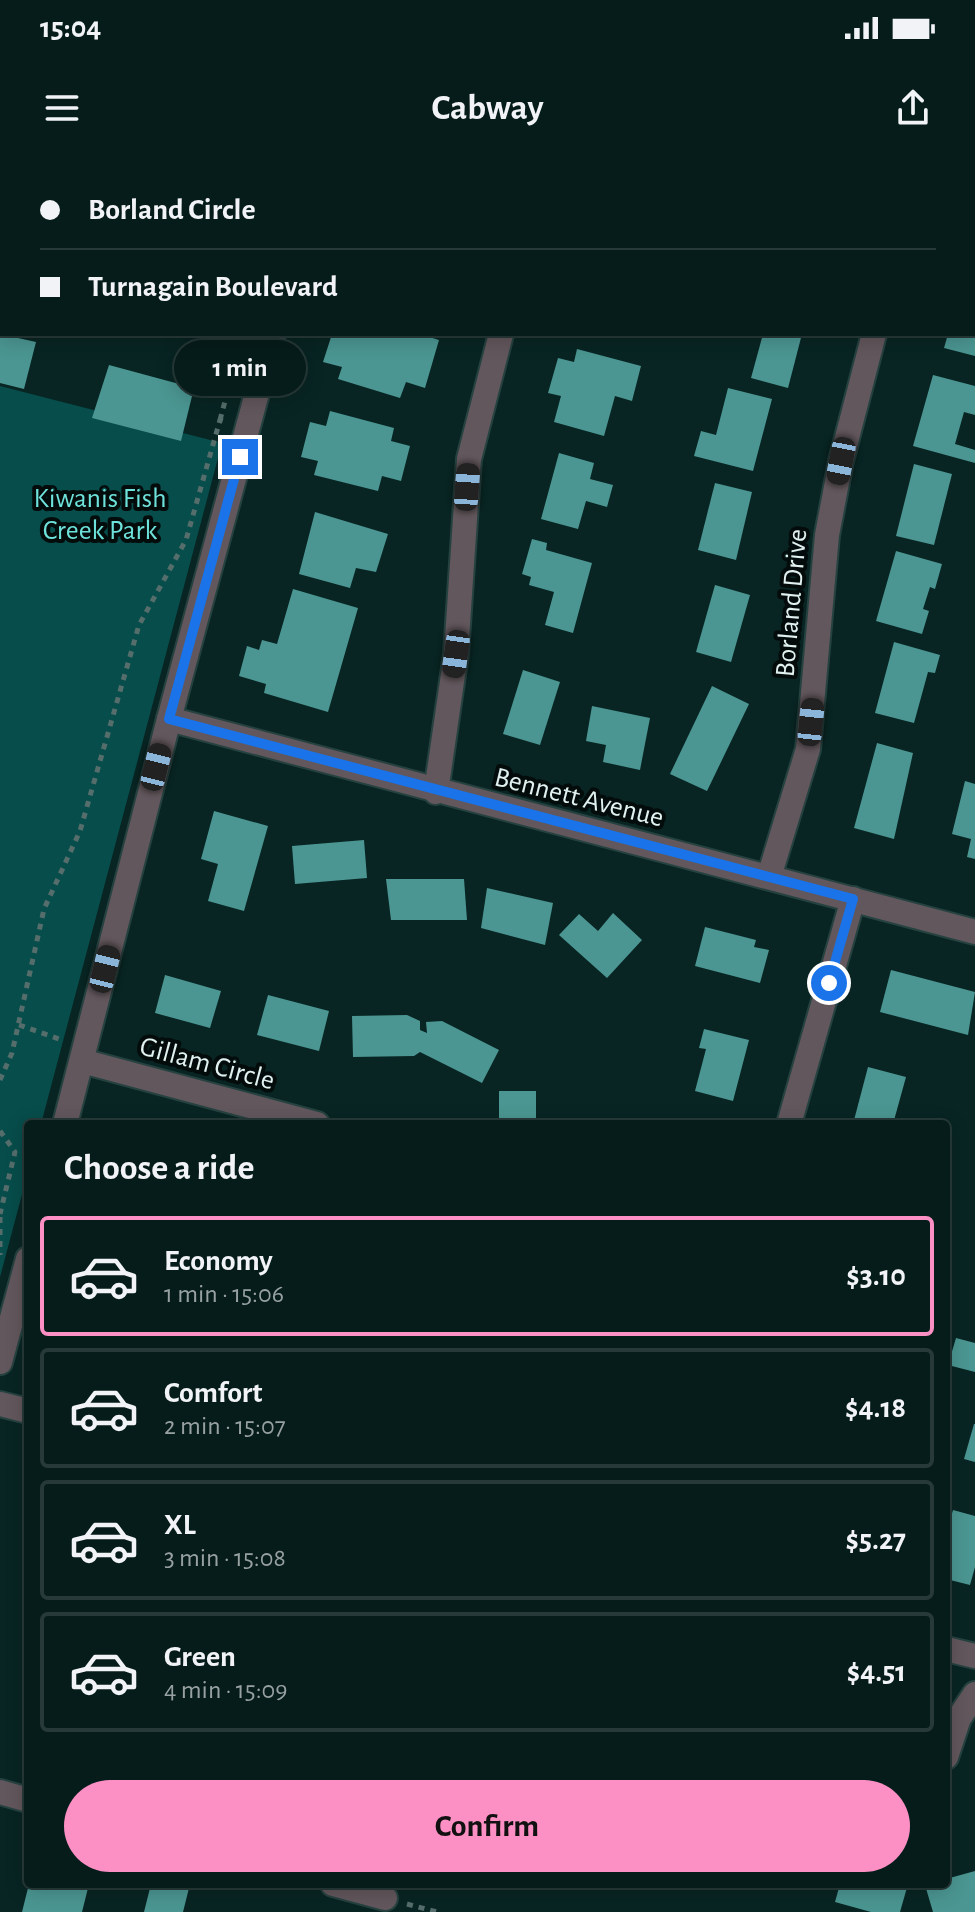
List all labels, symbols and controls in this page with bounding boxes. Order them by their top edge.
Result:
text: 15:04 [40,13,101,43]
icon: menu [40,86,84,130]
icon: share [891,86,935,130]
text: Cabway [431,90,544,126]
text: Borland Circle [88,195,256,225]
text: Turnagain Boulevard [88,272,338,302]
callout: 1 min [174,341,306,397]
text: 1 min [213,355,267,381]
car [825,435,857,487]
route end [222,439,258,475]
car [453,462,481,512]
park label: Kiwanis Fish Creek Park [33,485,167,545]
street label: Borland Drive [772,528,812,678]
car [441,629,471,679]
car [797,697,825,747]
car [139,741,173,793]
street label: Bennett Avenue [492,763,666,833]
car [88,943,122,995]
route start [811,965,847,1001]
street label: Gillam Circle [137,1033,277,1095]
text: Choose a ride [64,1150,254,1186]
icon: car [68,1240,140,1312]
text: Economy [164,1246,273,1276]
text: $3.10 [846,1261,906,1291]
text: 1 min · 15:06 [164,1281,284,1307]
icon: car [68,1372,140,1444]
text: Comfort [164,1378,263,1408]
text: $4.18 [845,1393,906,1423]
text: 2 min · 15:07 [164,1413,286,1439]
icon: car [68,1504,140,1576]
text: XL [164,1510,196,1540]
text: $5.27 [846,1525,906,1555]
text: 3 min · 15:08 [164,1545,286,1571]
icon: car [68,1636,140,1708]
text: Green [164,1642,236,1672]
text: $4.51 [847,1657,906,1687]
text: 4 min · 15:09 [164,1677,288,1703]
button: Confirm [64,1780,910,1872]

